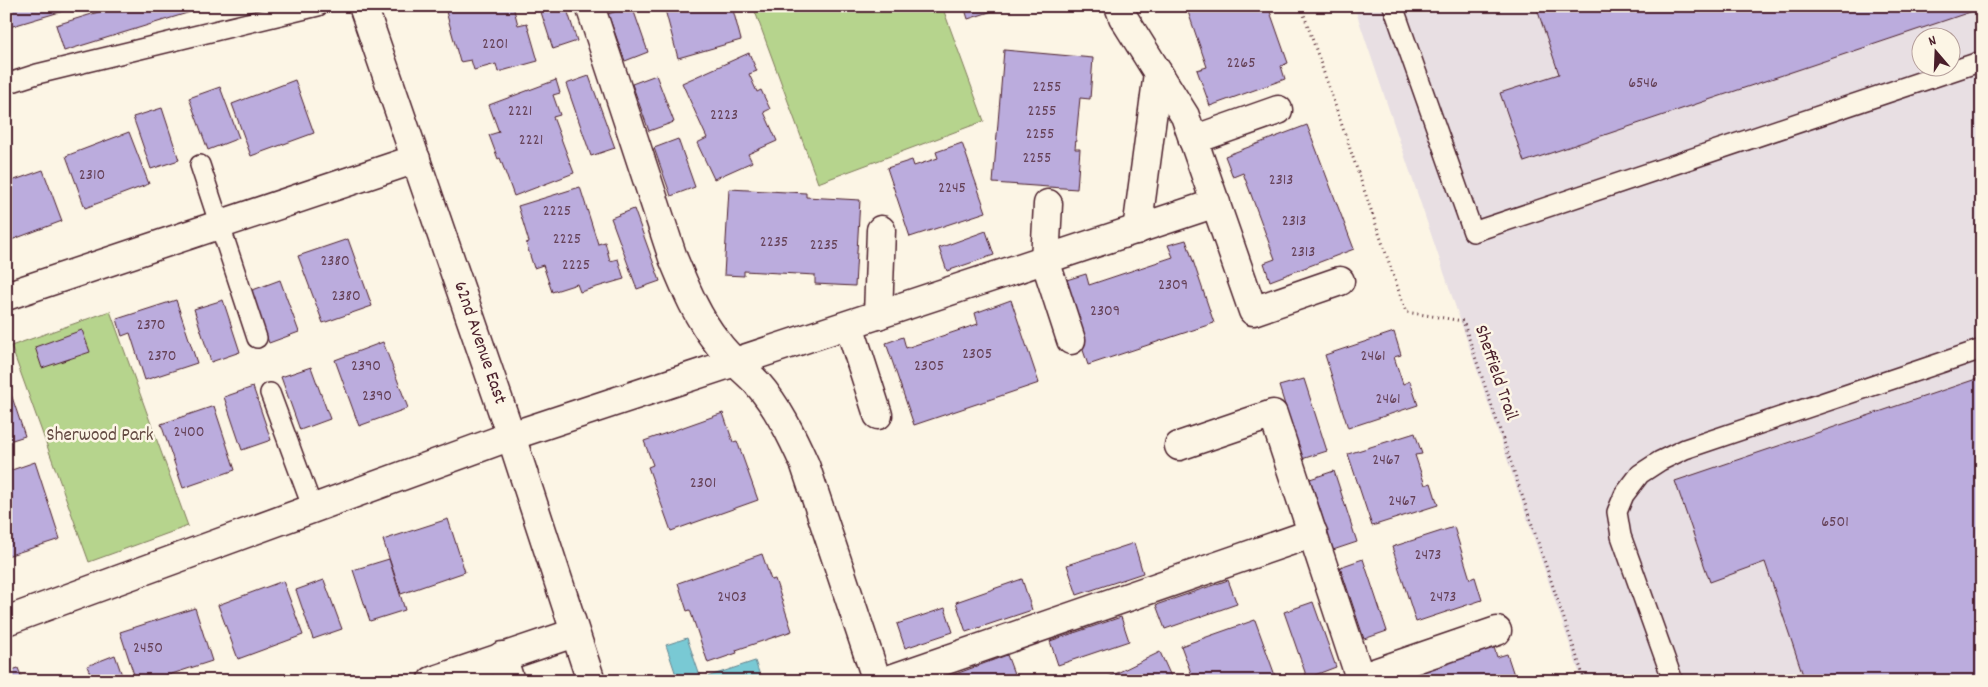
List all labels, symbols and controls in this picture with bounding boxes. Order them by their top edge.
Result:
north arrow [1910,28,1960,78]
text: N [1926,31,1939,52]
house number: 2201 [482,33,508,56]
house number: 2265 [1226,52,1256,75]
house number: 6546 [1628,72,1658,95]
house number: 2255 [1033,76,1061,99]
house number: 2221 [508,100,532,123]
house number: 2255 [1028,100,1056,123]
house number: 2223 [710,104,738,127]
house number: 2255 [1026,123,1054,146]
house number: 2221 [519,129,543,152]
house number: 2255 [1023,147,1051,170]
house number: 2310 [79,164,105,187]
house number: 2313 [1269,169,1293,192]
house number: 2245 [938,177,966,200]
house number: 2225 [543,200,571,223]
house number: 2313 [1282,210,1306,233]
house number: 2225 [553,228,581,251]
house number: 2235 [760,231,788,254]
house number: 2235 [810,234,838,257]
house number: 2313 [1291,241,1315,264]
house number: 2380 [320,250,350,273]
house number: 2225 [562,254,590,277]
house number: 2309 [1158,274,1188,297]
street label: 62nd Avenue East [445,278,513,408]
house number: 2380 [331,285,361,308]
house number: 2309 [1090,300,1120,323]
house number: 2370 [137,314,165,337]
street label: Sheffield Trail [1466,322,1524,425]
house number: 2305 [962,343,992,366]
house number: 2370 [148,345,176,368]
house number: 2461 [1361,345,1385,368]
house number: 2390 [351,355,381,378]
house number: 2305 [914,355,944,378]
house number: 2390 [362,385,392,408]
house number: 2461 [1376,388,1400,411]
house number: 2400 [173,421,205,444]
park label: Sherwood Park [46,423,154,450]
house number: 2467 [1372,449,1400,472]
house number: 2301 [690,472,716,495]
house number: 2467 [1388,490,1416,513]
house number: 6501 [1821,511,1849,534]
house number: 2473 [1415,544,1441,567]
house number: 2403 [717,586,747,609]
house number: 2473 [1430,586,1456,609]
house number: 2450 [133,637,163,660]

